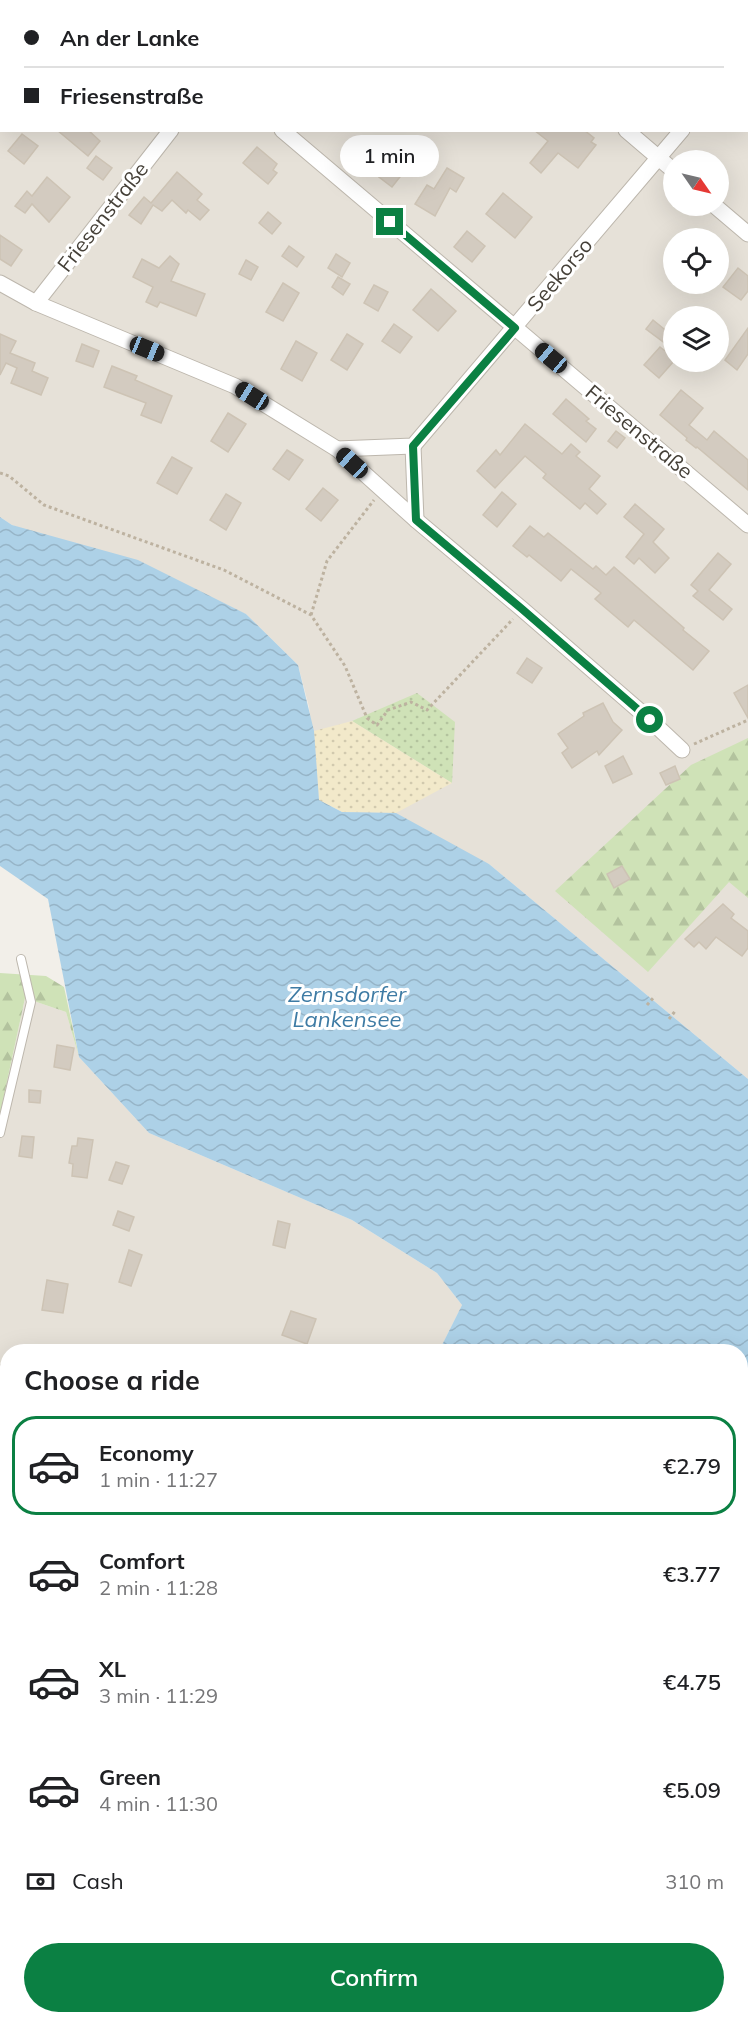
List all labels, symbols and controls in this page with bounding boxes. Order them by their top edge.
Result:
text: An der Lanke [60,24,199,52]
text: Friesenstraße [60,82,203,110]
callout: 1 min [340,135,440,177]
text: 1 min [364,143,415,168]
north arrow [663,150,729,216]
map controls [663,150,729,372]
street label: Friesenstraße [51,156,153,277]
route end [376,208,403,235]
button: locate [663,228,729,294]
street label: Seekorso [521,232,598,317]
button: layers [663,306,729,372]
car [127,334,167,364]
car [531,340,571,376]
car [232,379,272,413]
street label: Friesenstraße [581,379,699,484]
car [333,444,371,482]
route start [636,706,663,733]
water label: Zernsdorfer Lankensee [288,980,407,1033]
text: Choose a ride [24,1363,200,1397]
icon: car [27,1439,81,1493]
text: Economy [99,1439,194,1467]
text: €2.79 [663,1452,721,1480]
text: 1 min · 11:27 [99,1467,218,1492]
icon: car [27,1547,81,1601]
text: Comfort [99,1547,185,1575]
text: €3.77 [663,1560,721,1588]
text: 2 min · 11:28 [99,1575,218,1600]
icon: car [27,1655,81,1709]
text: XL [99,1655,126,1683]
text: €4.75 [663,1668,721,1696]
text: 3 min · 11:29 [99,1683,218,1708]
icon: car [27,1763,81,1817]
text: Green [99,1763,161,1791]
text: €5.09 [663,1776,721,1804]
text: 4 min · 11:30 [99,1791,218,1816]
icon: cash [24,1865,57,1898]
text: Cash [72,1867,124,1895]
text: 310 m [665,1869,724,1894]
button: Confirm [24,1943,724,2012]

